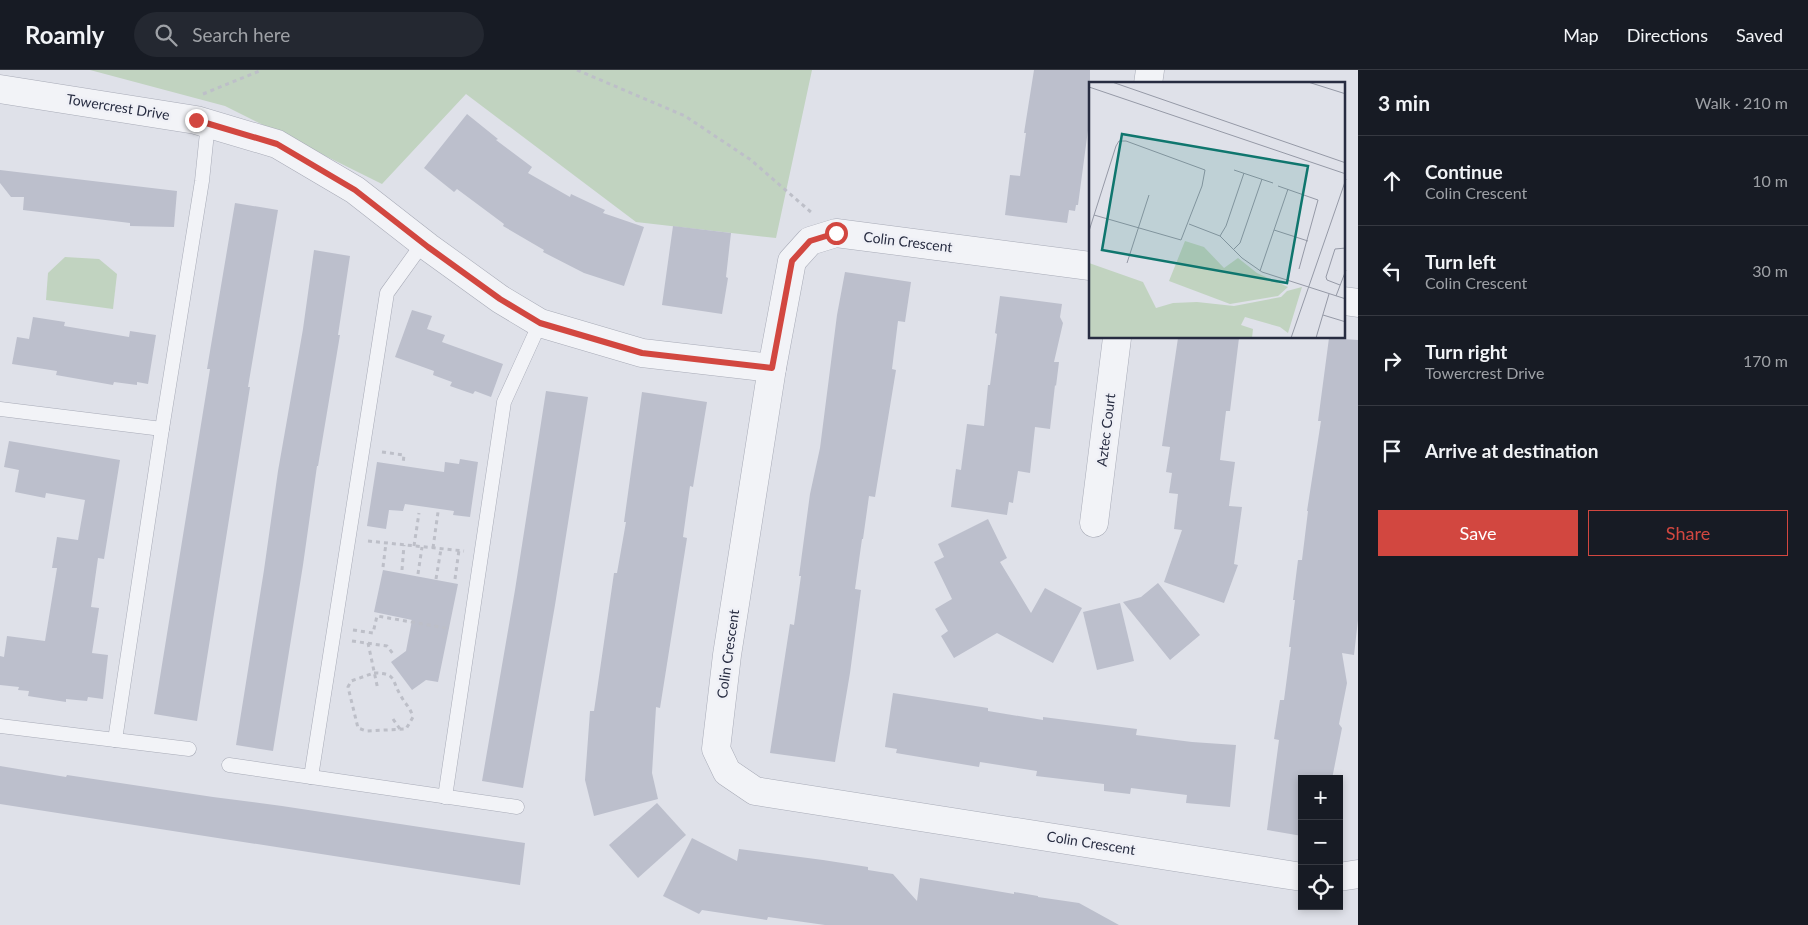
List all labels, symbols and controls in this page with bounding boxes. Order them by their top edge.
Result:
search box [134,12,484,57]
text: Roamly [25,20,104,49]
icon: search [152,21,180,49]
text: Search here [192,23,290,46]
text: Map [1563,24,1599,46]
text: Directions [1627,24,1708,46]
text: Saved [1736,24,1783,46]
inset map [1089,82,1346,339]
street label: Towercrest Drive [65,90,171,123]
text: 3 min [1378,90,1430,115]
text: Walk · 210 m [1695,93,1788,112]
route end [185,109,208,132]
text: Continue [1425,160,1503,183]
icon: ahead [1378,167,1406,195]
text: 10 m [1752,171,1788,190]
text: Colin Crescent [1425,183,1527,202]
route start [825,222,848,245]
street label: Colin Crescent [863,228,953,255]
text: Turn left [1425,250,1496,273]
icon: left [1378,257,1406,285]
text: 30 m [1752,261,1788,280]
text: Colin Crescent [1425,273,1527,292]
text: Turn right [1425,340,1507,363]
icon: right [1378,347,1406,375]
text: 170 m [1743,351,1788,370]
text: Towercrest Drive [1425,363,1544,382]
street label: Aztec Court [1093,392,1118,467]
icon: arrive [1378,437,1406,465]
text: Arrive at destination [1425,439,1598,462]
button: Save [1378,510,1578,556]
button: Share [1588,510,1788,556]
street label: Colin Crescent [713,608,742,699]
map controls [1298,775,1343,910]
button: + [1298,775,1343,820]
button: − [1298,820,1343,865]
street label: Colin Crescent [1046,827,1137,858]
button: locate [1298,865,1343,910]

